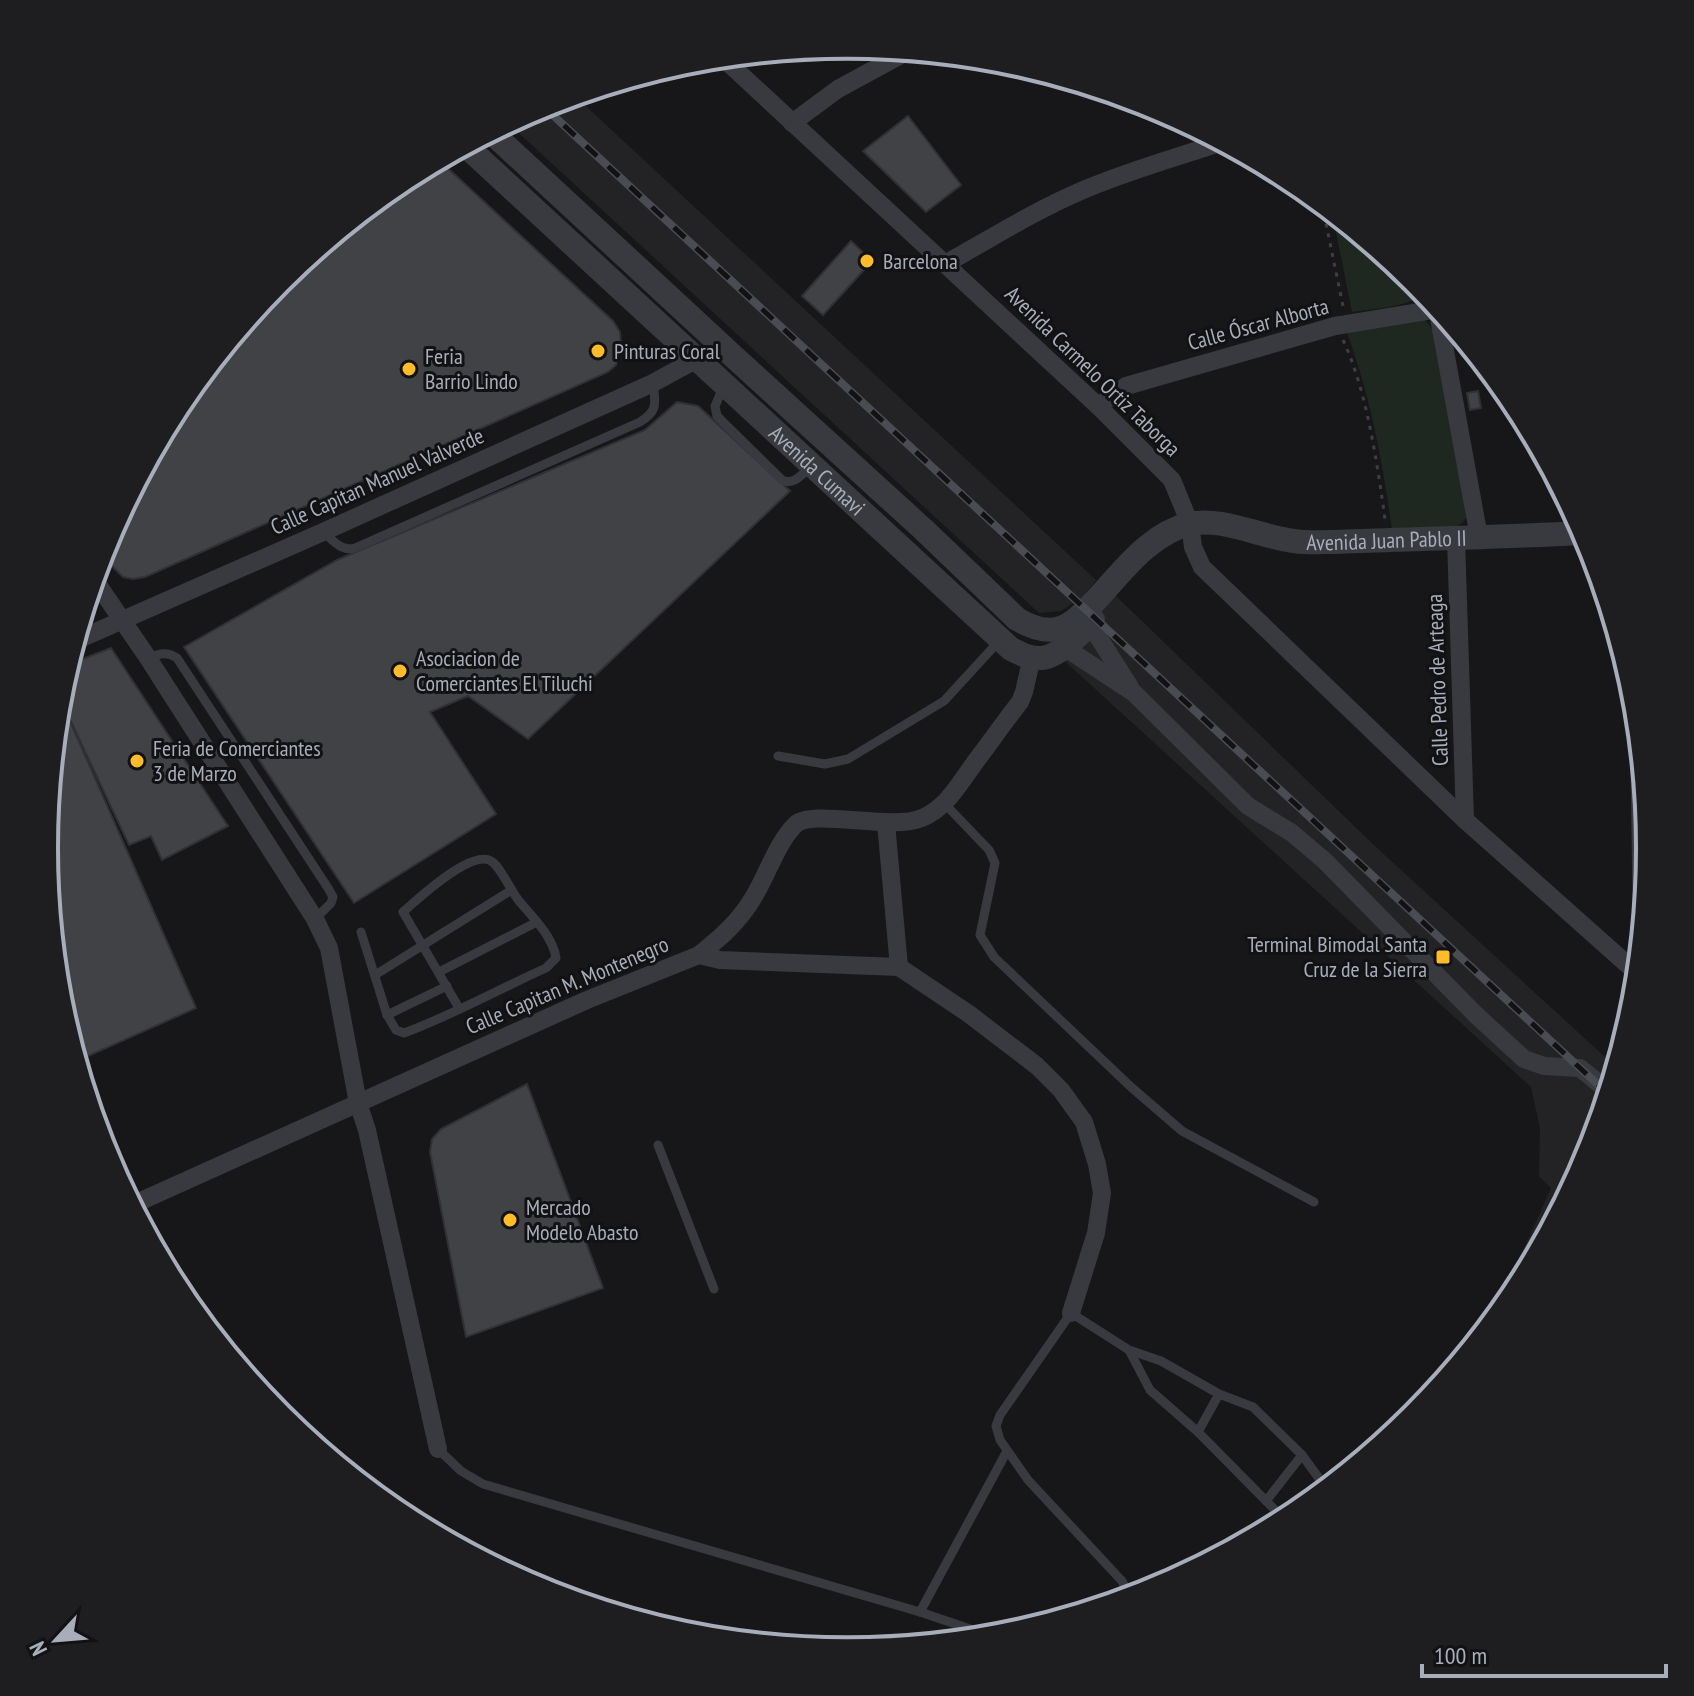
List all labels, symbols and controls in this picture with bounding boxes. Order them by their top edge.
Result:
place label: Barcelona [883,247,958,275]
marker: Barcelona [858,252,876,270]
street label: Avenida Carmelo Ortiz Taborga [999,280,1187,462]
street label: Calle Óscar Alborta [1184,292,1332,356]
place label: Pinturas Coral [614,337,721,365]
place label: Feria Barrio Lindo [425,342,518,395]
marker: Pinturas Coral [589,342,607,360]
marker: Feria Barrio Lindo [400,360,418,378]
street label: Avenida Cumavi [763,419,871,521]
street label: Calle Capitan Manuel Valverde [266,421,488,541]
street label: Avenida Juan Pablo II [1306,524,1467,556]
street label: Calle Pedro de Arteaga [1420,593,1454,767]
place label: Asociacion de Comerciantes El Tiluchi [416,644,593,697]
marker: Asociacion de Comerciantes El Tiluchi [391,662,409,680]
place label: Feria de Comerciantes 3 de Marzo [153,734,321,787]
marker: Feria de Comerciantes 3 de Marzo [128,752,146,770]
street label: Calle Capitan M. Montenegro [461,930,673,1040]
place label: Terminal Bimodal Santa Cruz de la Sierra [1247,930,1427,983]
marker: Terminal Bimodal Santa Cruz de la Sierra [1434,948,1452,966]
place label: Mercado Modelo Abasto [526,1193,638,1246]
marker: Mercado Modelo Abasto [501,1211,519,1229]
north arrow [16,1600,96,1680]
scale bar [1422,1628,1666,1678]
text: N [23,1637,53,1660]
text: 100 m [1434,1640,1487,1671]

